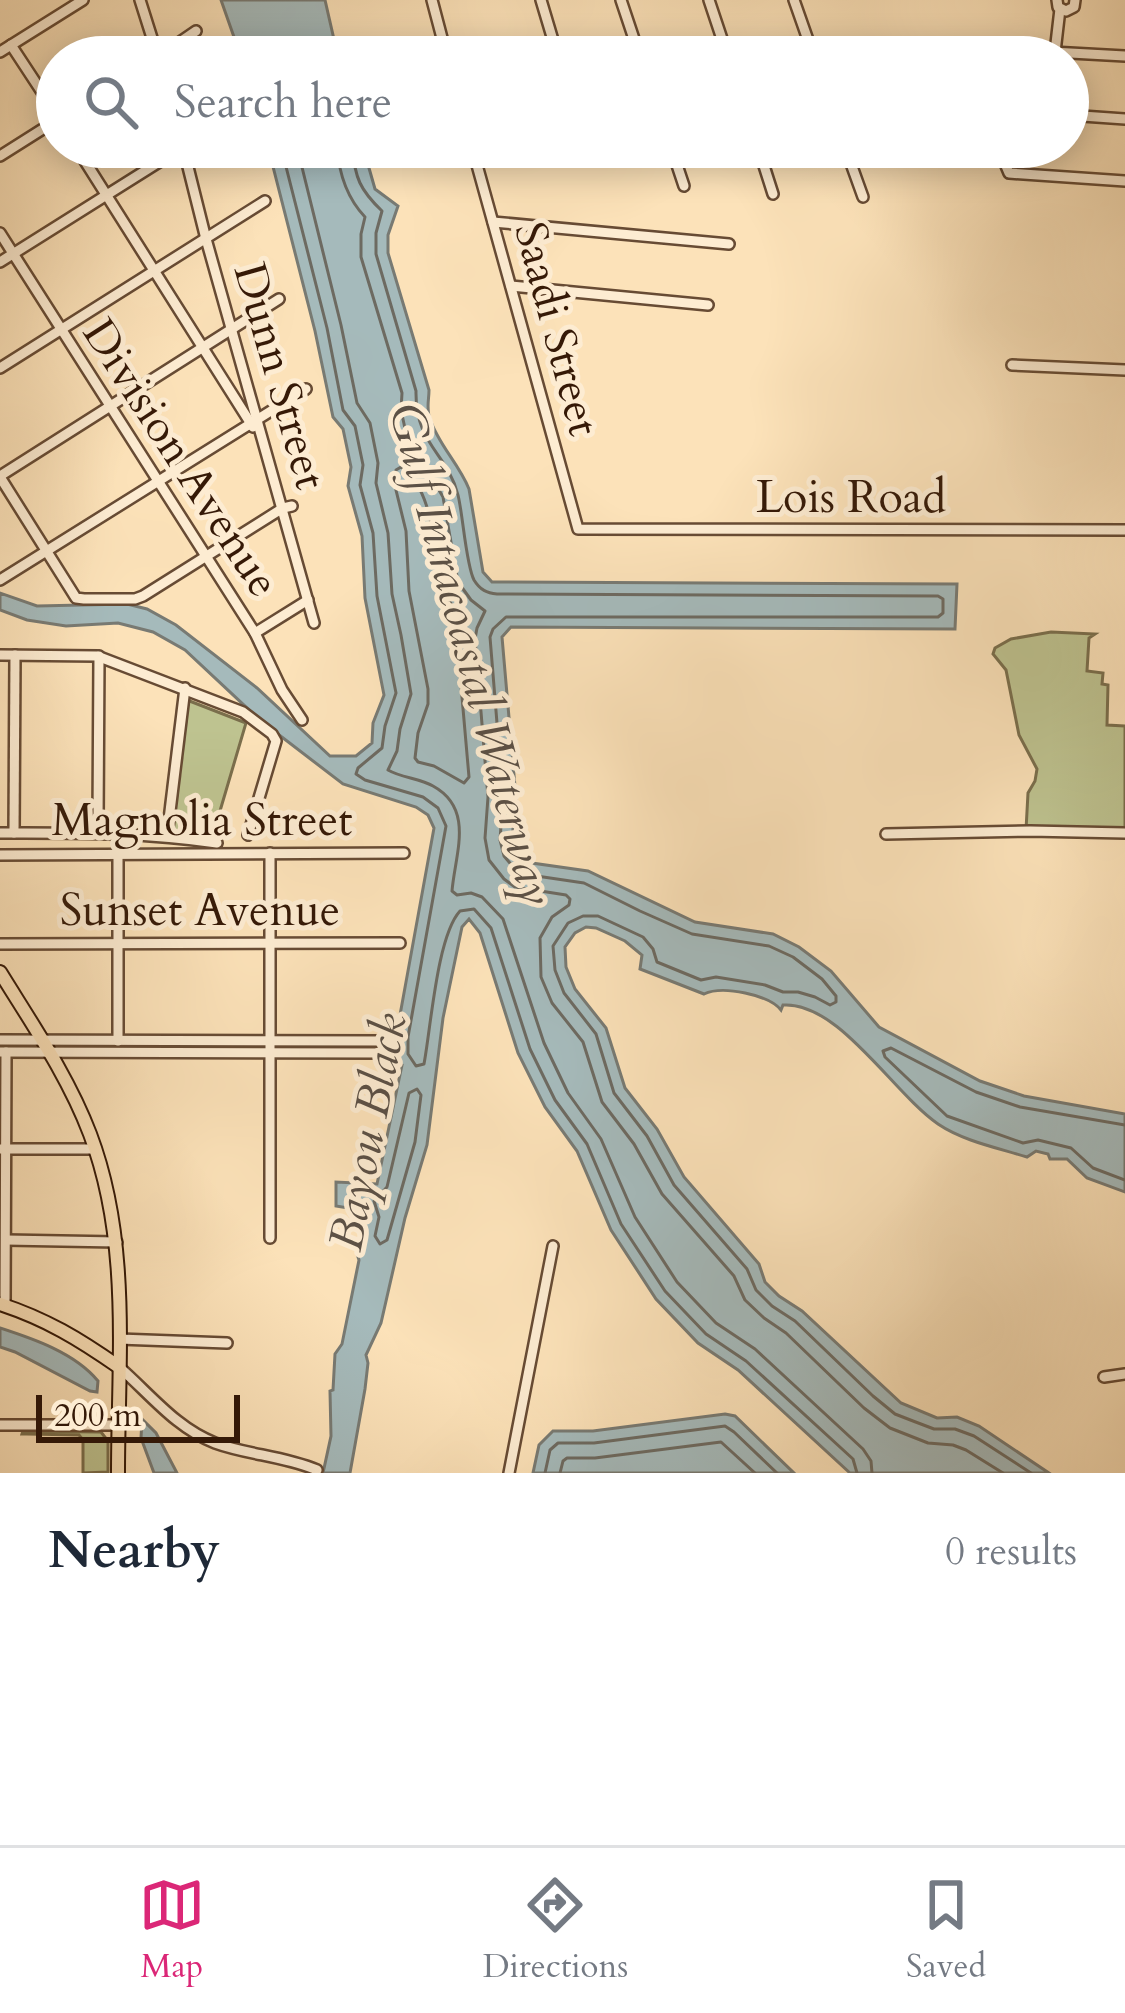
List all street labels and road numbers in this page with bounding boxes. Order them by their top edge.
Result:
street label: Saadi Street [499,216,615,442]
street label: Dunn Street [219,256,341,496]
street label: Division Avenue [68,307,294,609]
street label: Lois Road [756,467,946,528]
street label: Magnolia Street [52,790,352,851]
street label: Sunset Avenue [60,880,340,941]

